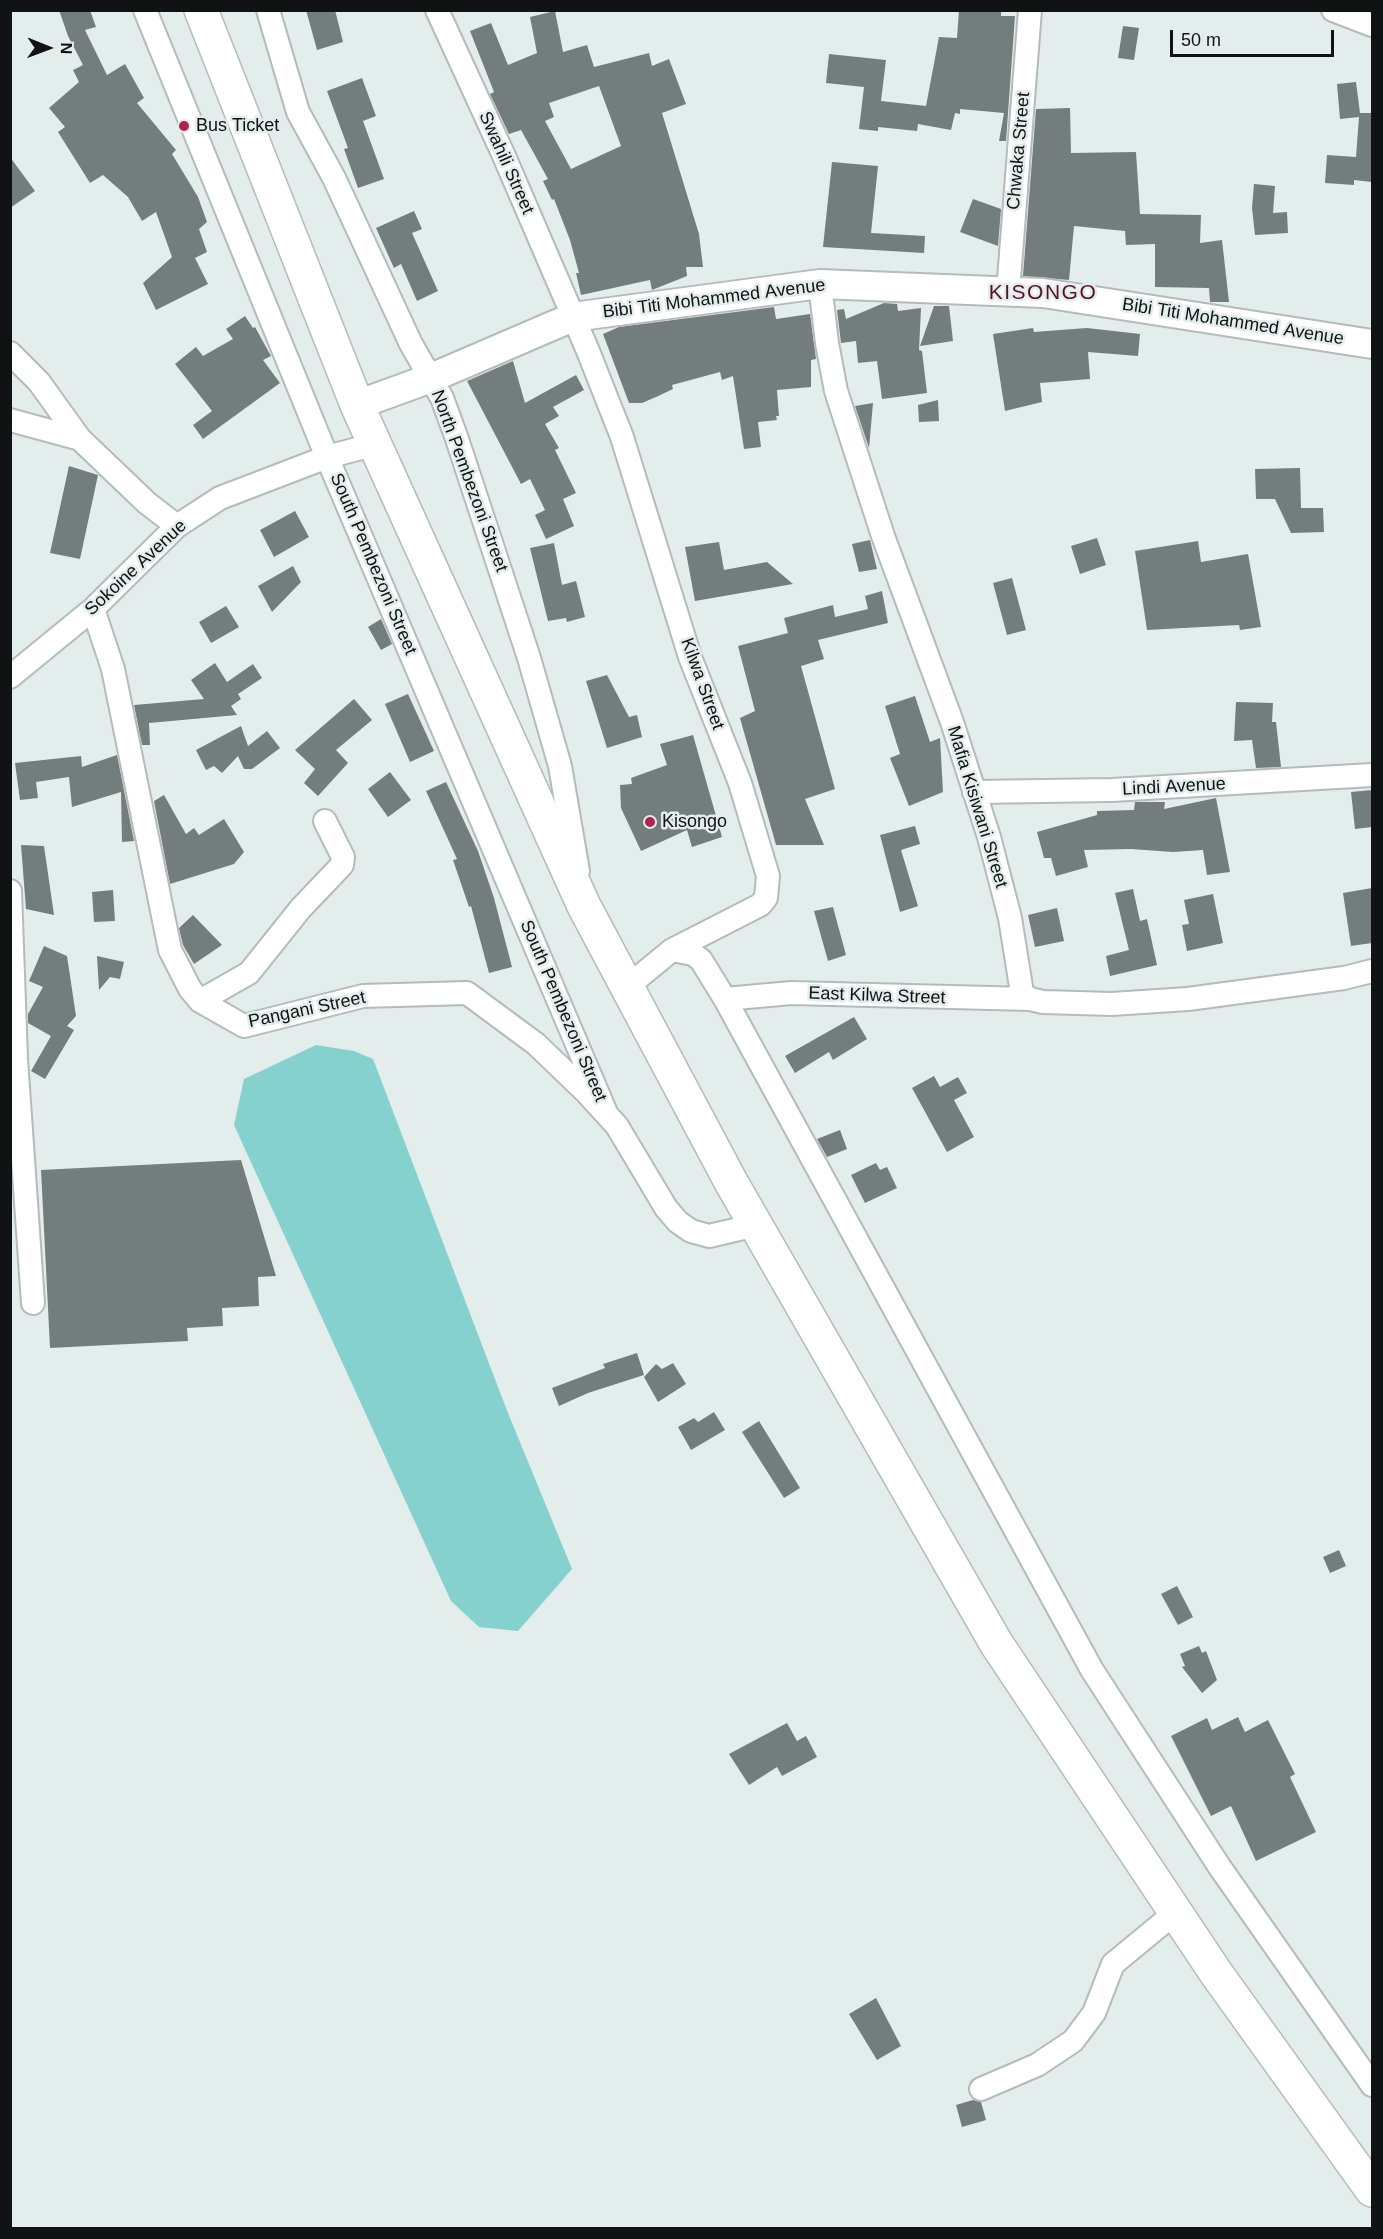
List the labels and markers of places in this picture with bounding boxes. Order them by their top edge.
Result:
place label: Bus Ticket [196,115,279,137]
marker: Bus Ticket [177,119,191,133]
place label: Kisongo [662,811,727,833]
marker: Kisongo [643,815,657,829]

